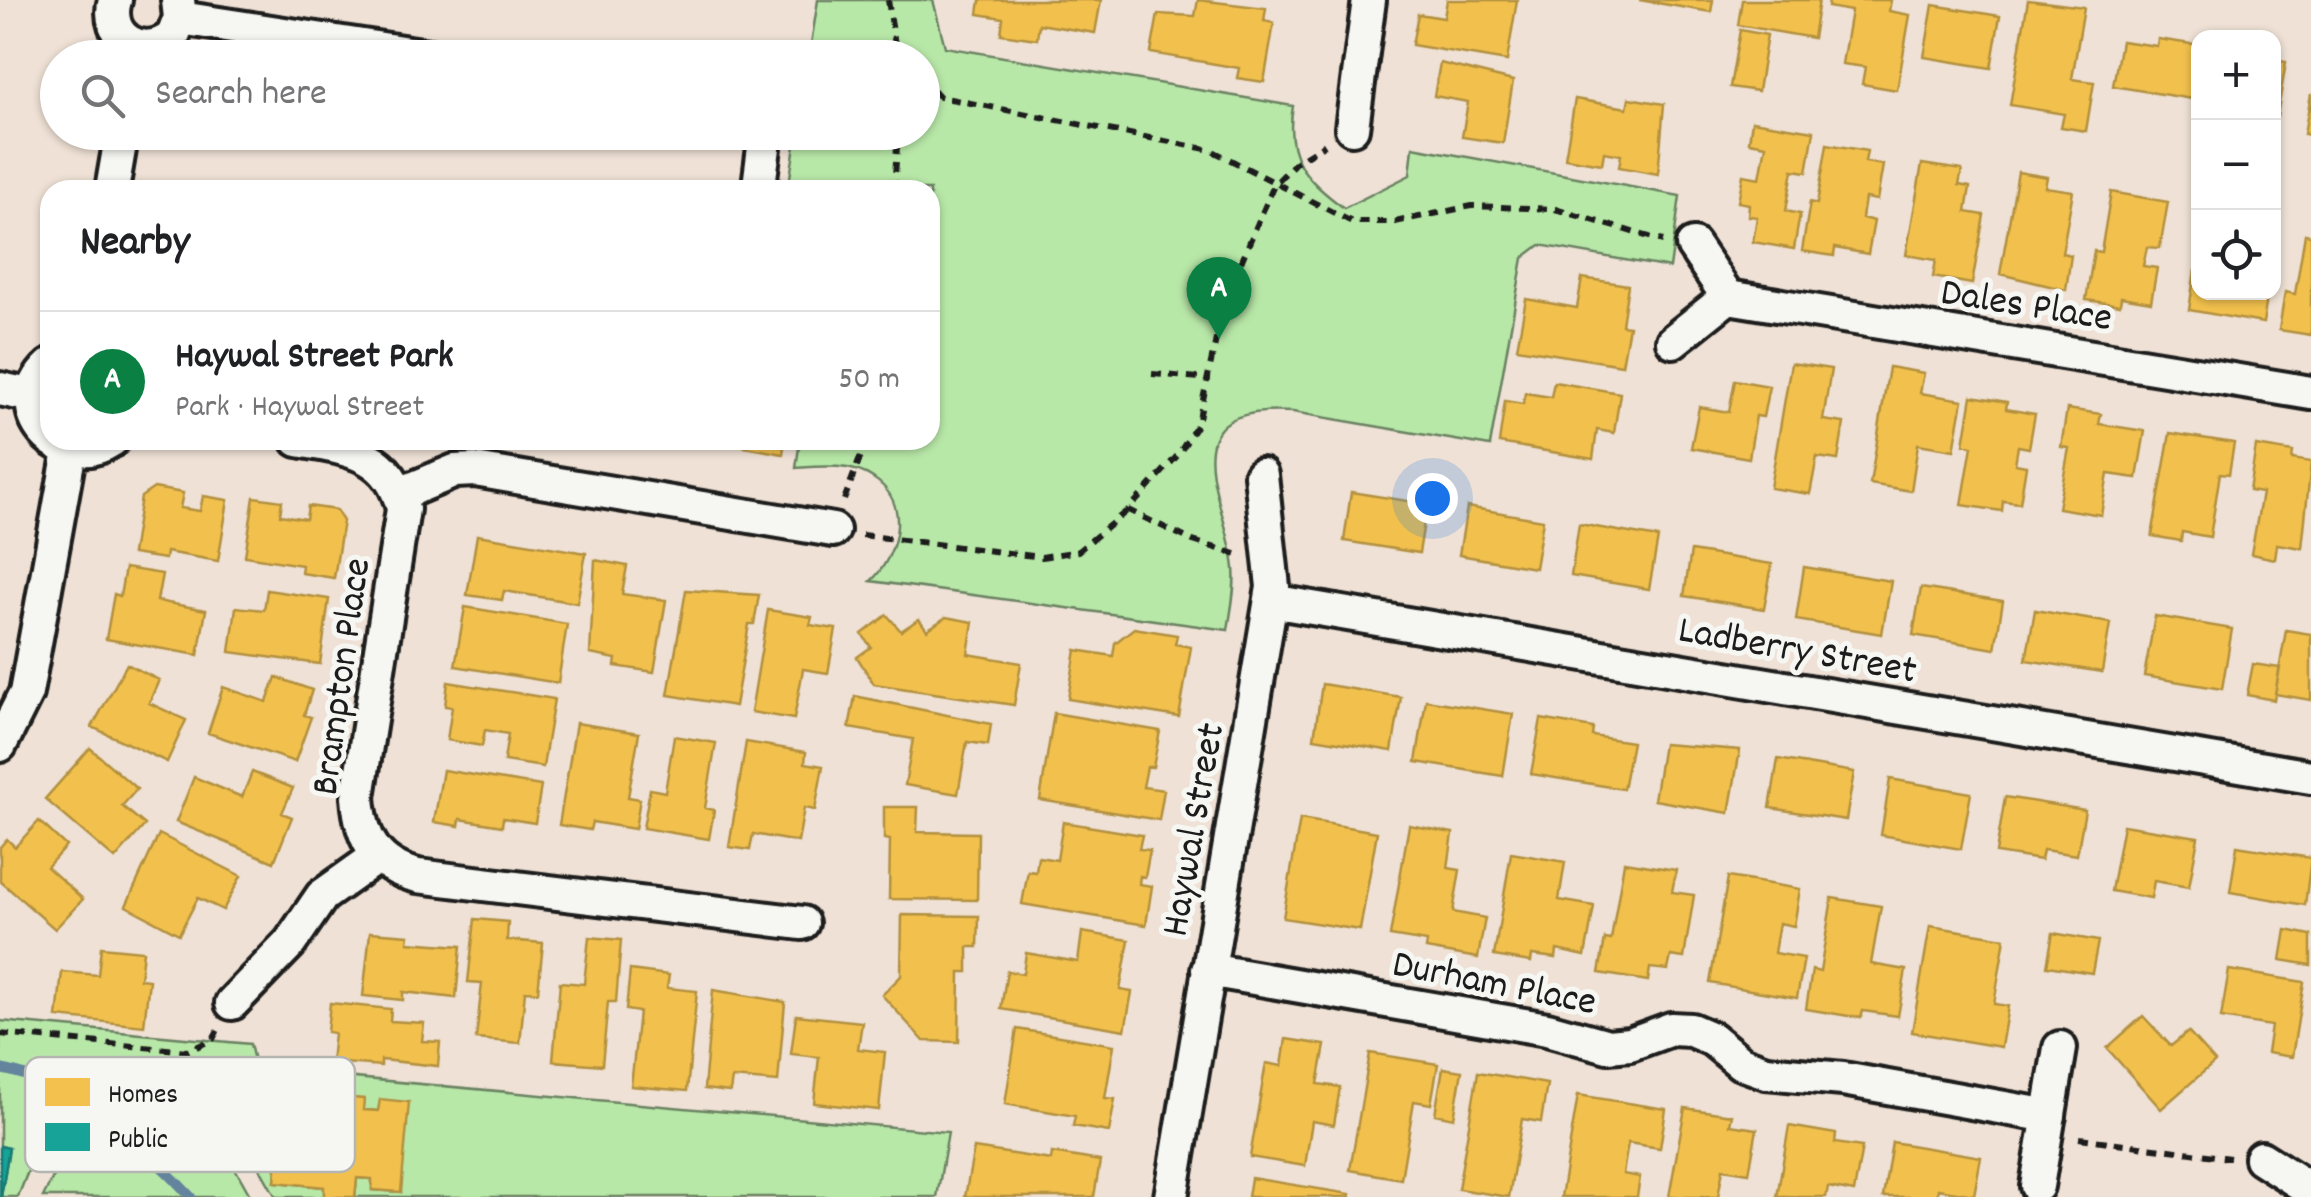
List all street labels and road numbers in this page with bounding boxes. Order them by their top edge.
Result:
street label: Dales Place [1936,267,2116,350]
street label: Brampton Place [300,555,389,799]
street label: Ladberry Street [1673,604,1921,702]
street label: Haywal Street [1150,719,1243,941]
street label: Durham Place [1387,939,1601,1034]

